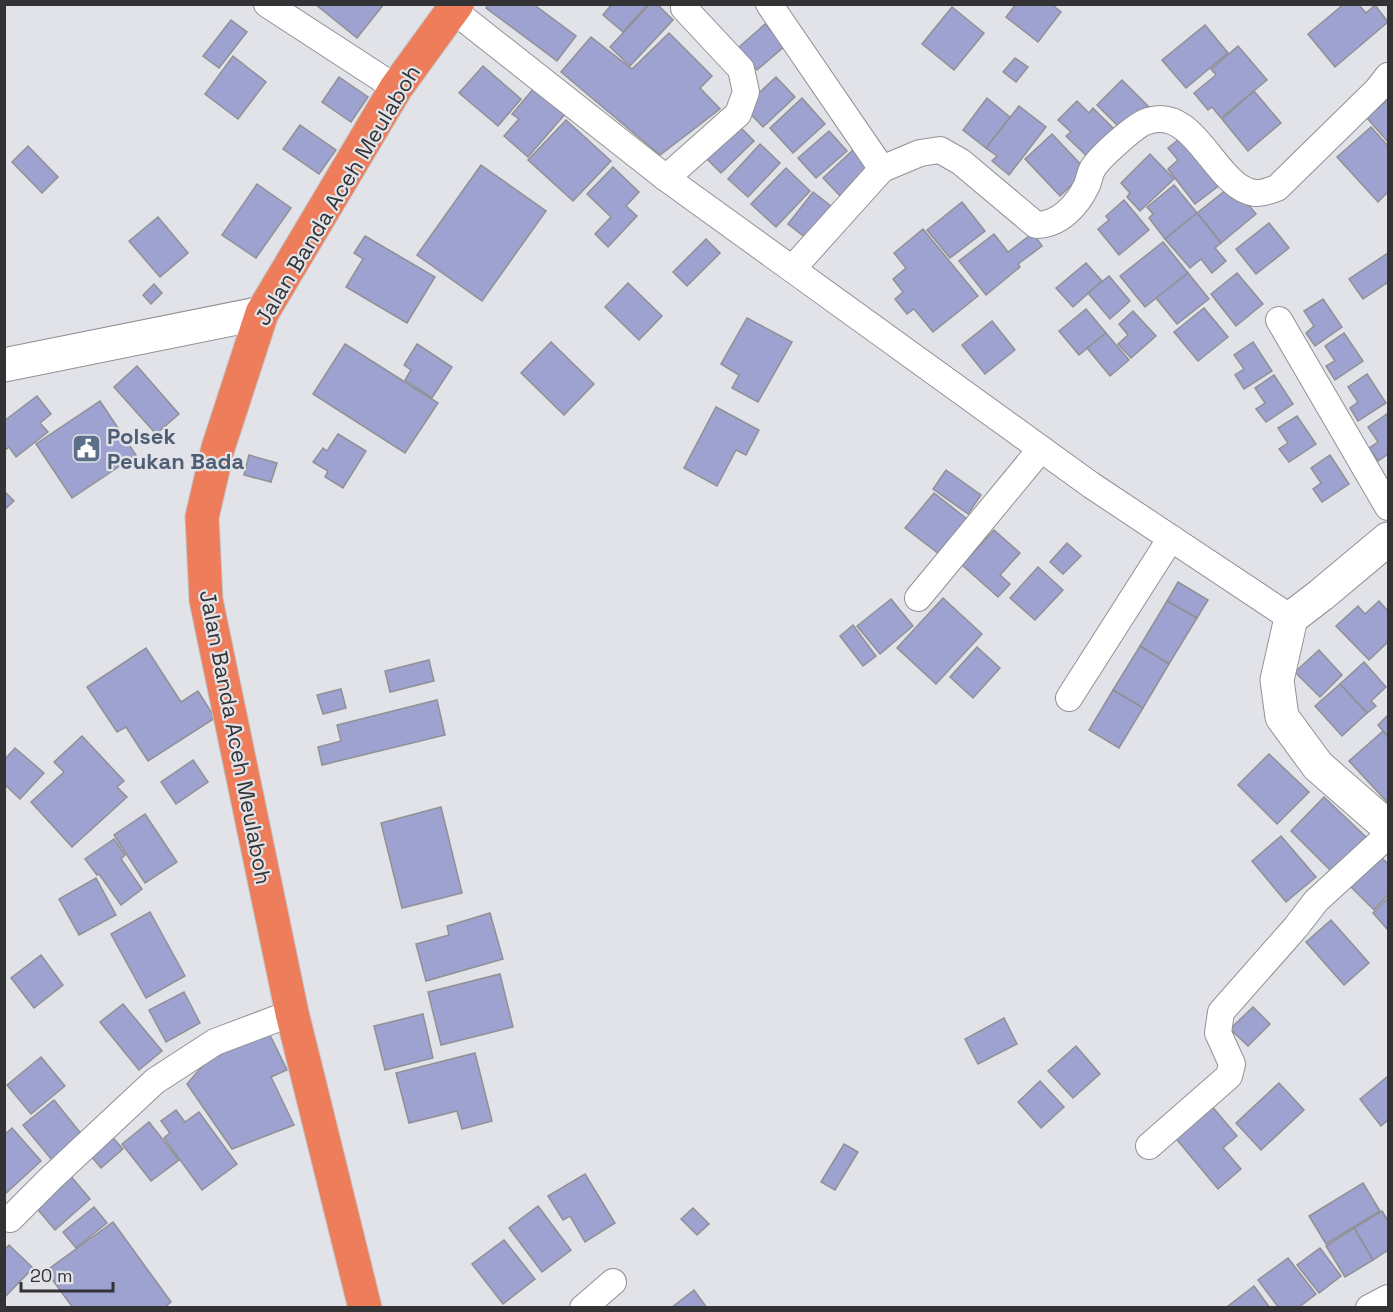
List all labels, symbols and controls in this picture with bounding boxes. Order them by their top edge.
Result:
street label: Jalan Banda Aceh Meulaboh [248,60,426,330]
place label: Polsek Peukan Bada [107,422,244,475]
public building icon: Polsek Peukan Bada [70,433,102,465]
street label: Jalan Banda Aceh Meulaboh [194,587,278,887]
scale bar [21,1255,112,1293]
text: 20 m [30,1264,73,1287]

